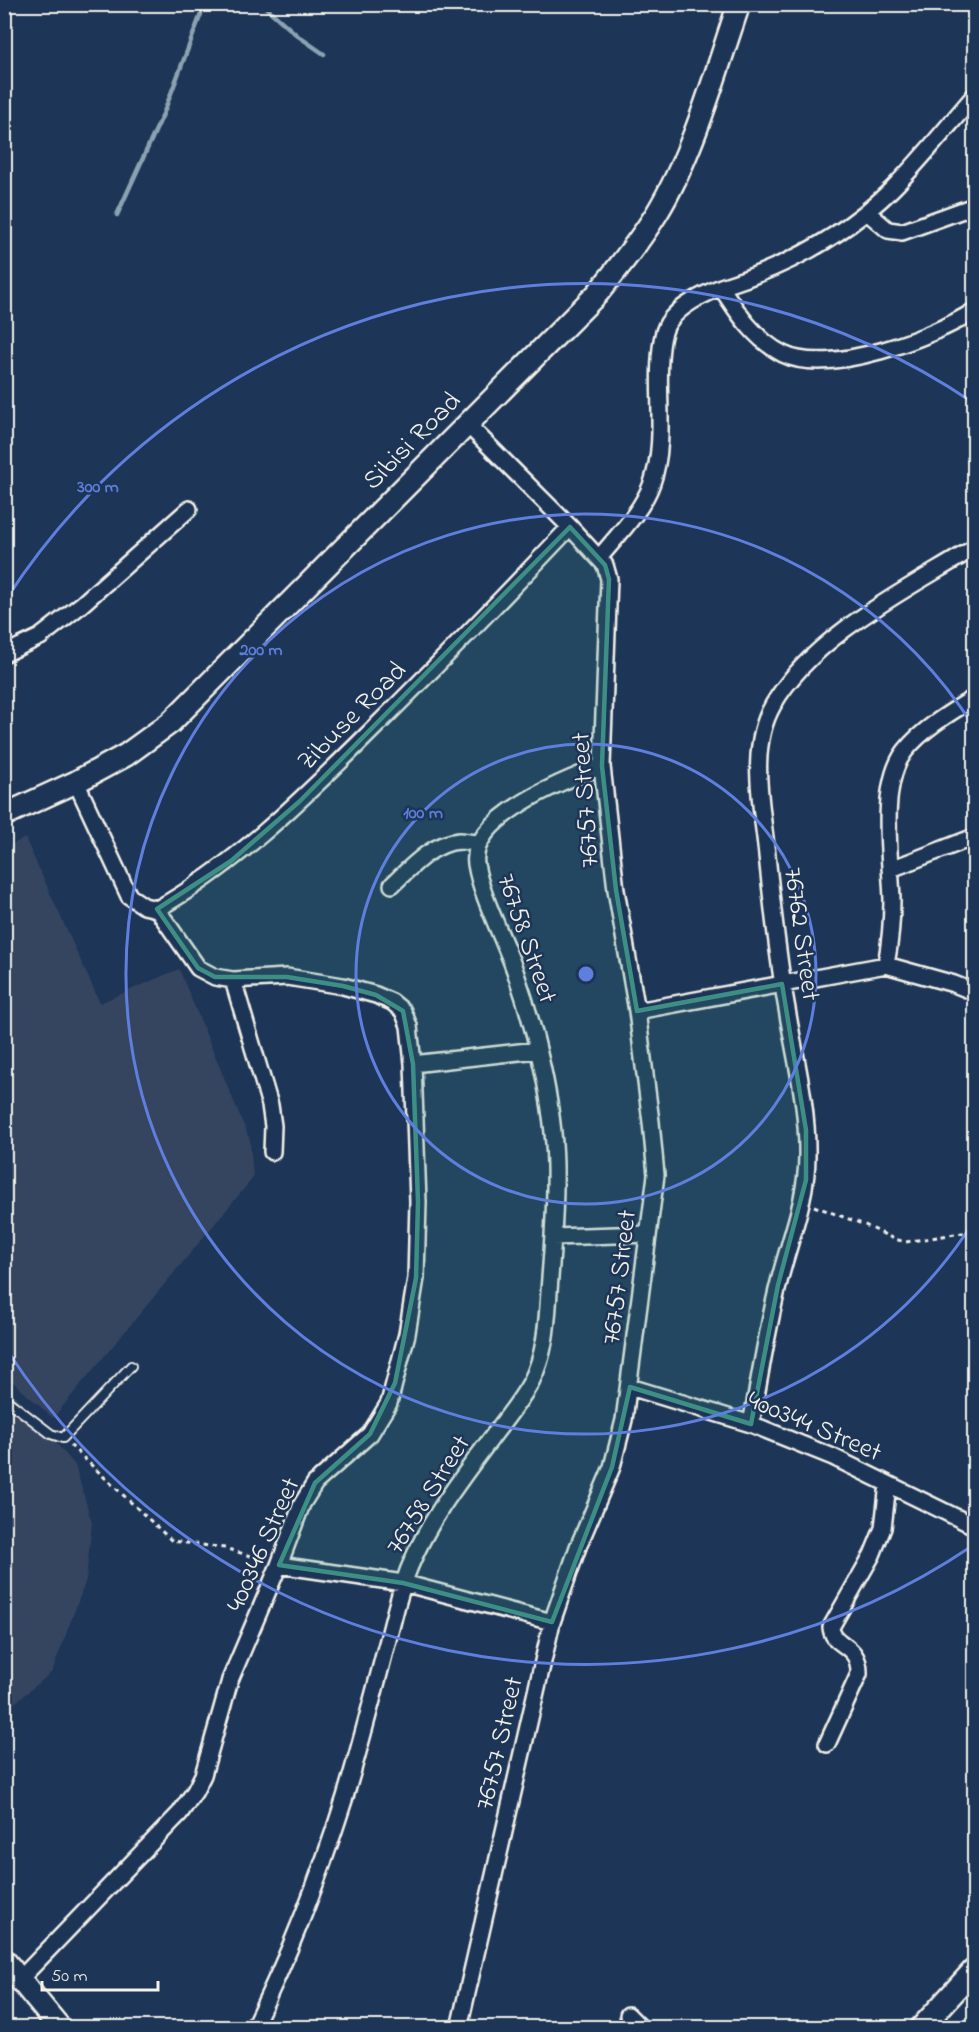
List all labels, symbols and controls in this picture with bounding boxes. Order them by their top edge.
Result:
street label: Sibisi Road [355,384,471,500]
text: 300 m [76,475,119,501]
text: 200 m [239,638,283,664]
street label: Zibuse Road [289,653,416,780]
street label: 76757 Street [562,731,611,869]
text: 100 m [403,801,443,827]
street label: 76762 Street [772,865,829,1004]
street label: 76758 Street [485,869,566,1009]
centre of rings [576,964,596,984]
street label: 76757 Street [593,1208,648,1347]
street label: 400344 Street [741,1381,887,1473]
street label: 76758 Street [377,1428,481,1563]
street label: 400346 Street [217,1472,311,1618]
street label: 76757 Street [466,1673,535,1814]
scale bar [42,1954,158,1992]
text: 50 m [51,1964,88,1990]

